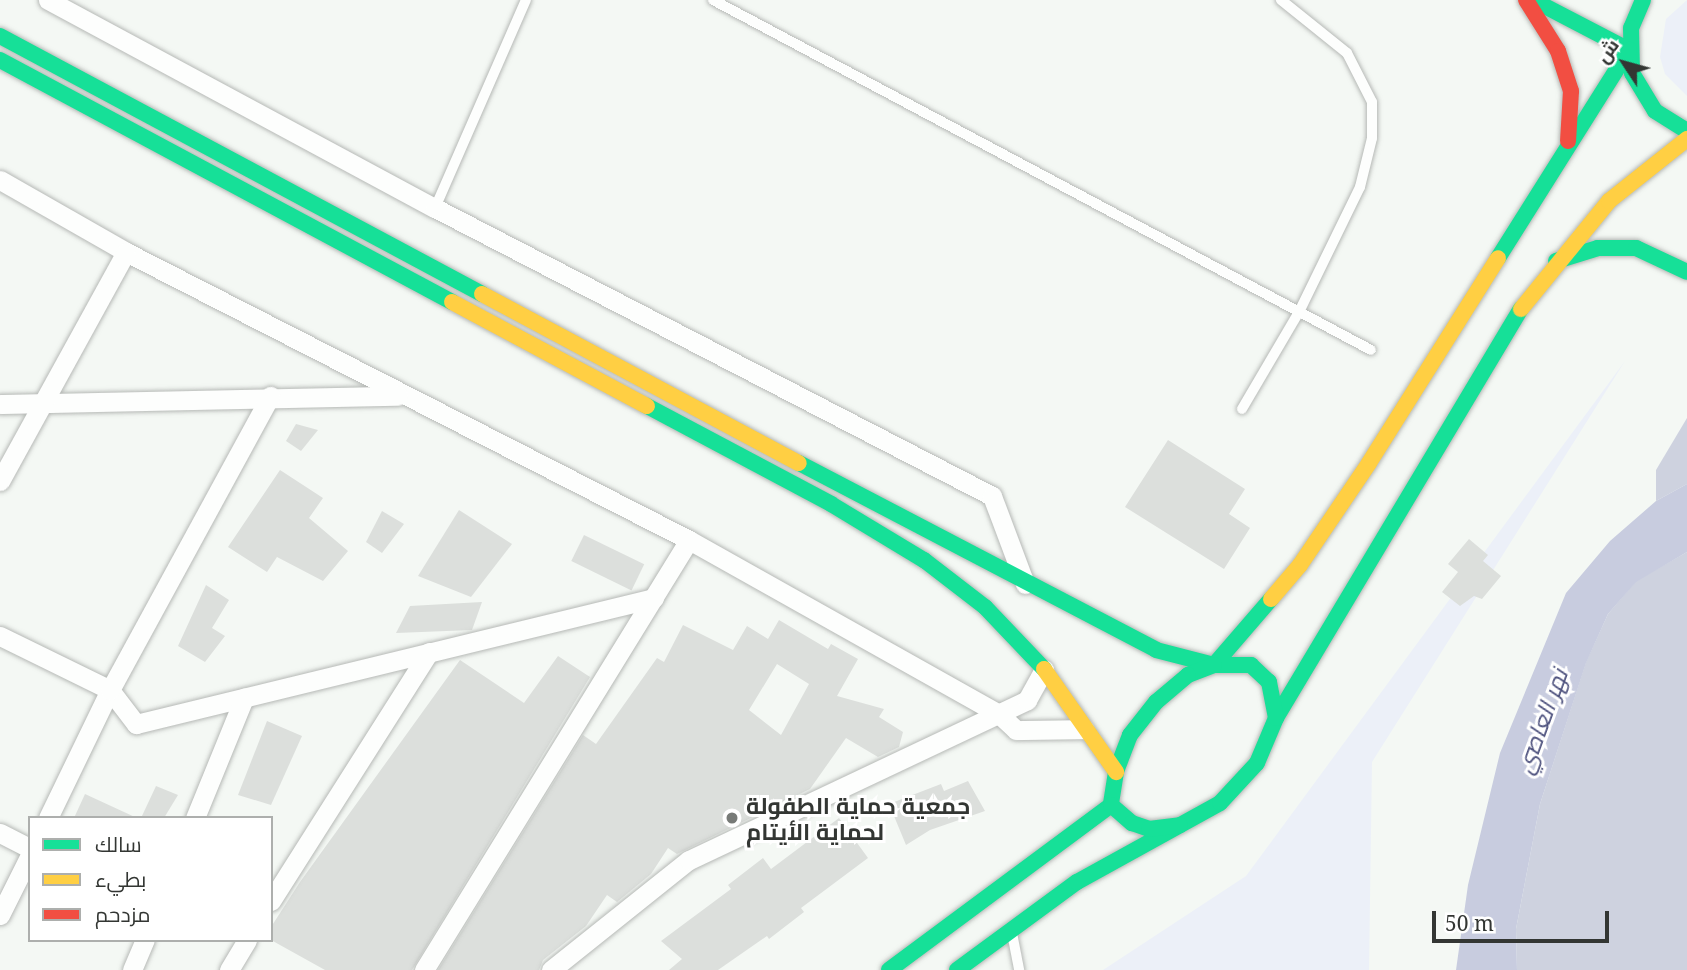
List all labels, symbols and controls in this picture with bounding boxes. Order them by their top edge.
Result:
north arrow [1589,28,1659,98]
text: ش [1589,33,1625,68]
water label: نهر العاصي [1509,665,1573,777]
place label: جمعية حماية الطفولة لحماية الأيتام [746,791,970,845]
marker: جمعية حماية الطفولة لحماية الأيتام [724,810,740,826]
legend [28,816,273,942]
text: سالك [95,830,142,858]
text: بطيء [95,865,146,893]
scale bar [1435,897,1612,941]
text: مزدحم [95,900,150,928]
text: 50 m [1445,909,1494,937]

